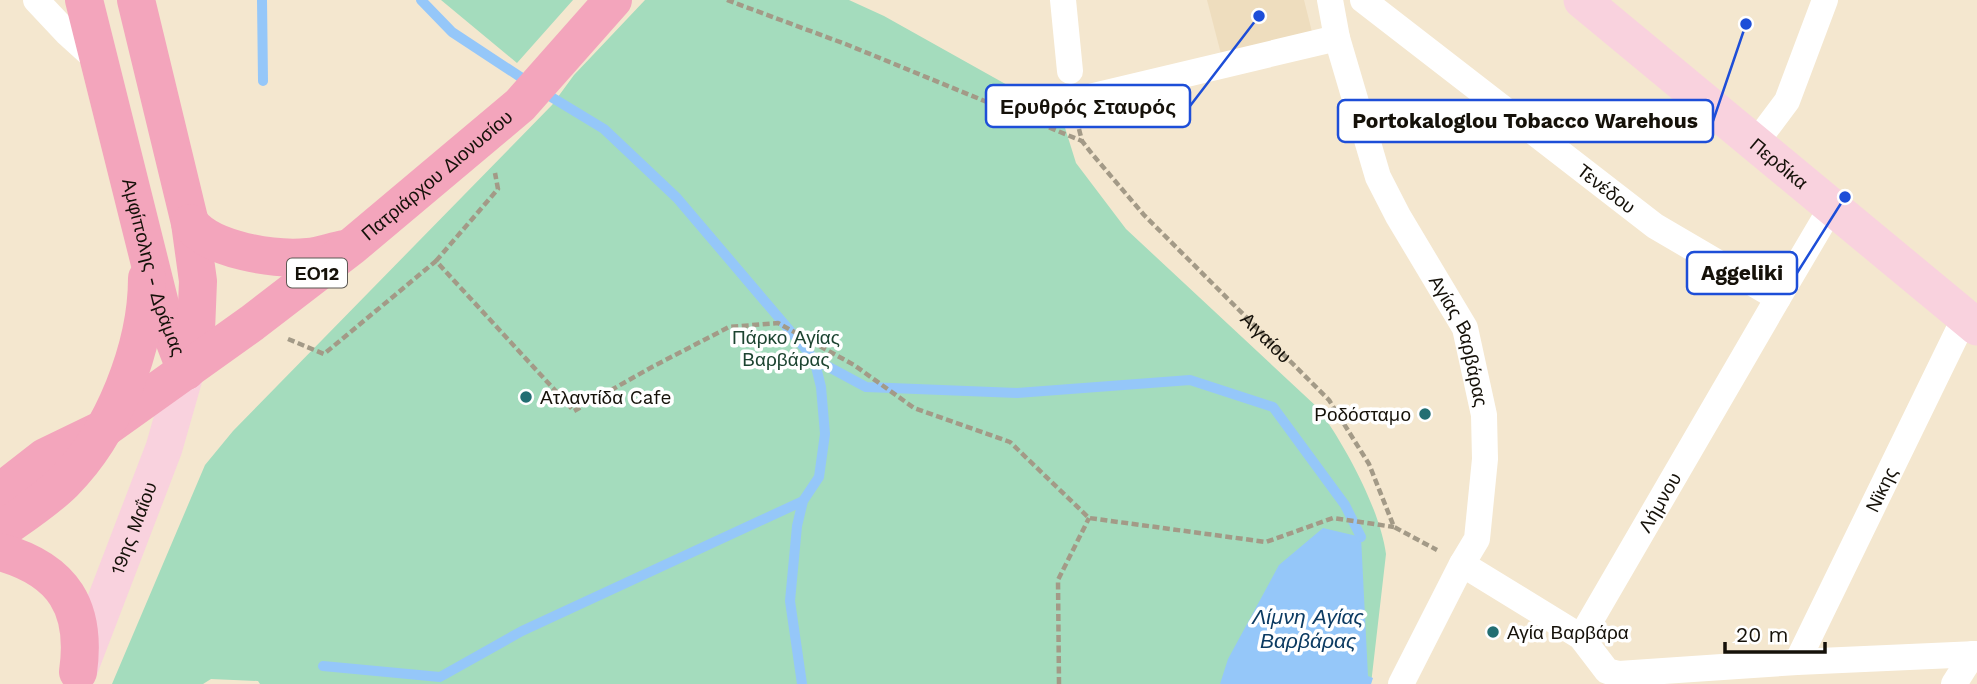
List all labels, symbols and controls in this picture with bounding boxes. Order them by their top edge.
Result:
callout: Ερυθρός Σταυρός [986,85,1190,127]
text: Ερυθρός Σταυρός [1000,94,1176,119]
callout: Portokaloglou Tobacco Warehous [1338,100,1713,142]
street label: Πατριάρχου Διονυσίου [356,105,517,245]
text: Portokaloglou Tobacco Warehous [1352,108,1698,133]
street label: Περδίκα [1746,133,1813,194]
street label: Τενέδου [1573,159,1640,218]
street label: Αμφίπολης - Δράμας [118,176,190,359]
callout: Aggeliki [1687,252,1797,294]
road number: ΕΟ12 [287,258,347,288]
text: Aggeliki [1701,260,1783,285]
street label: Αγίας Βαρβάρας [1424,271,1493,409]
street label: Αιγαίου [1236,307,1297,368]
park label: Πάρκο Αγίας Βαρβάρας [732,326,840,371]
place label: Ατλαντίδα Cafe [540,386,672,409]
marker: Ατλαντίδα Cafe [518,389,534,405]
place label: Ροδόσταμο [1314,403,1411,426]
marker: Ροδόσταμο [1417,406,1433,422]
street label: Νϊκης [1860,463,1902,516]
street label: Λήμνου [1633,468,1686,536]
street label: 19ης Μαΐου [105,478,162,578]
water label: Λίμνη Αγίας Βαρβάρας [1251,604,1365,653]
scale bar [1725,610,1825,654]
place label: Αγία Βαρβάρα [1507,621,1629,644]
text: 20 m [1736,622,1788,647]
marker: Αγία Βαρβάρα [1485,624,1501,640]

